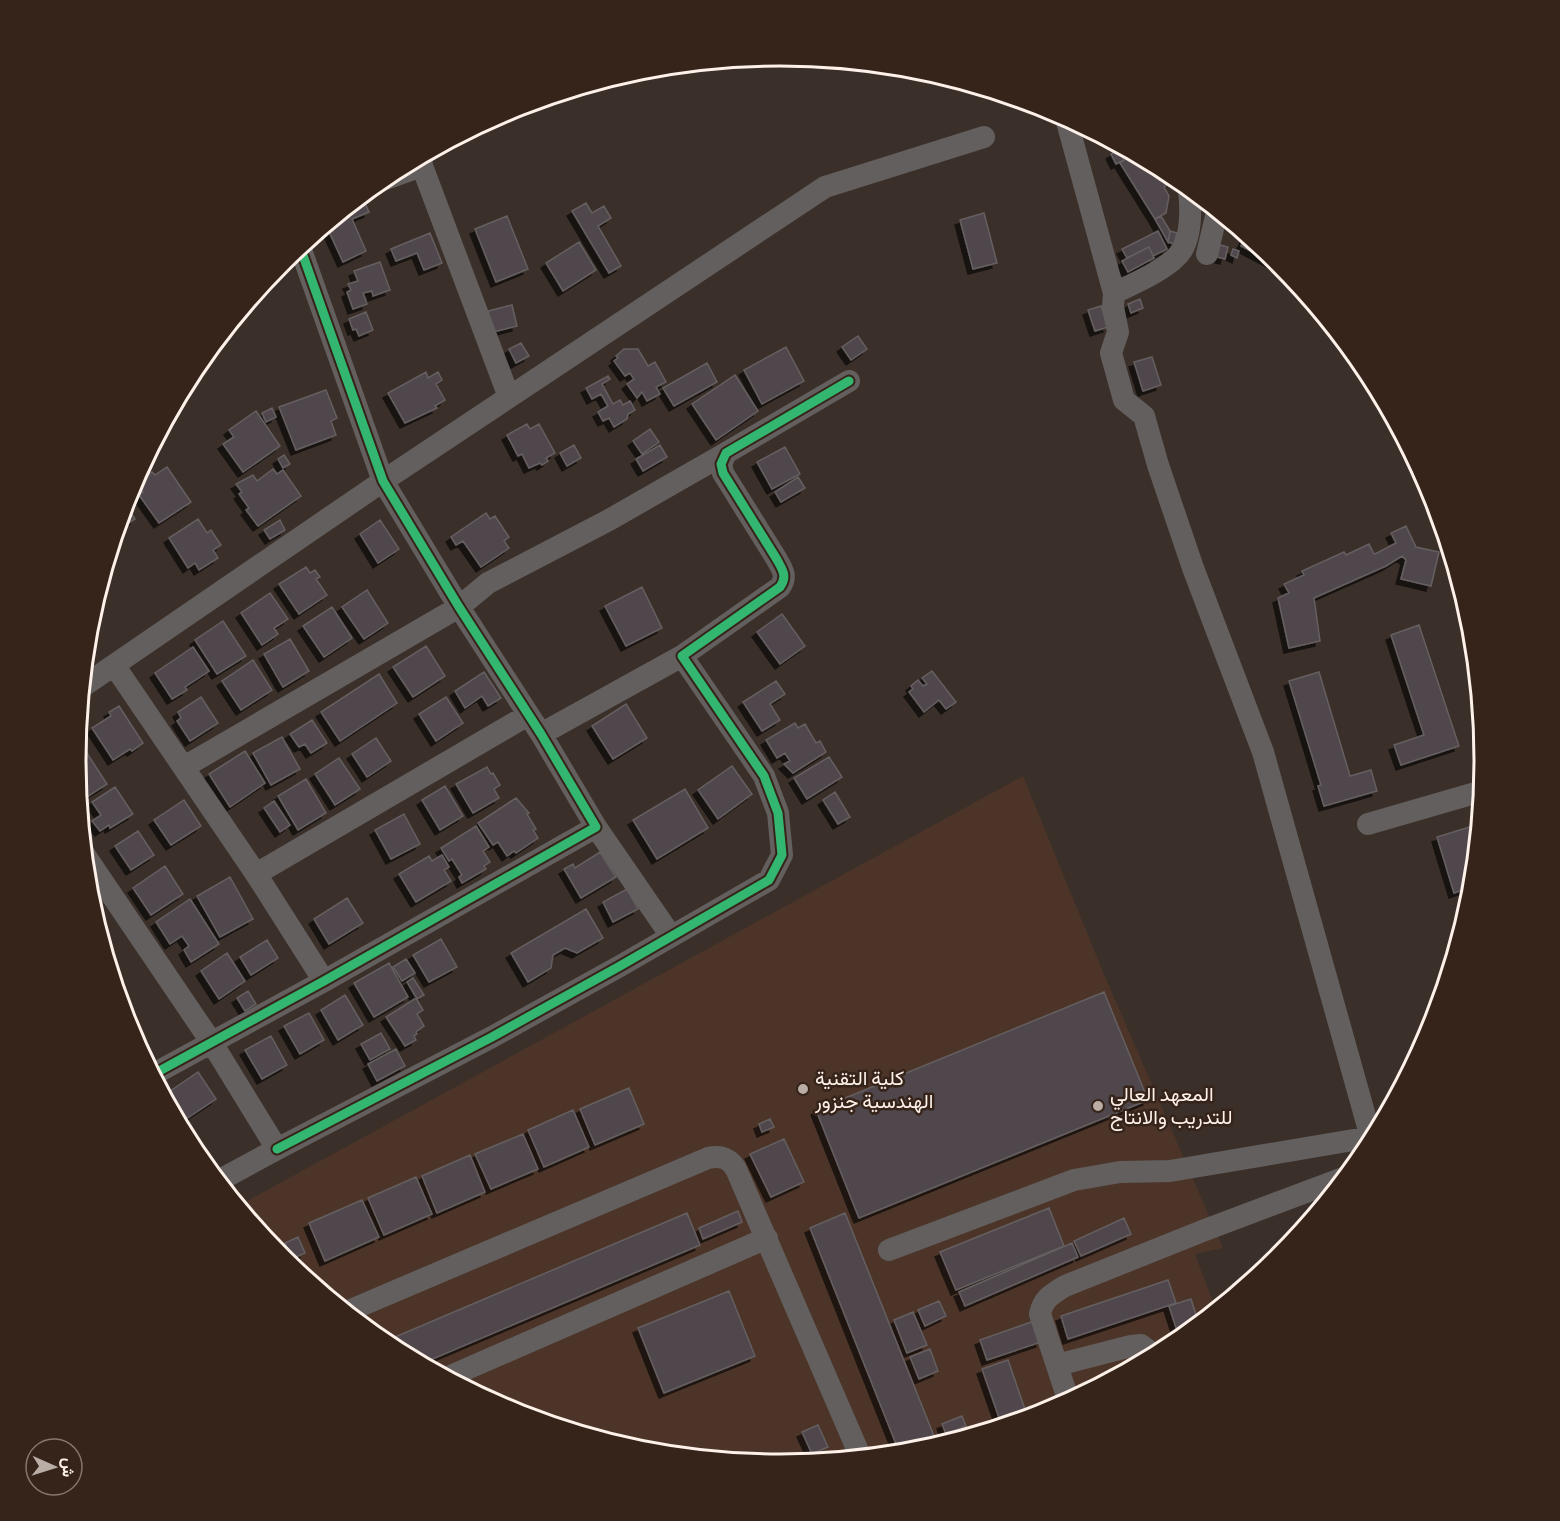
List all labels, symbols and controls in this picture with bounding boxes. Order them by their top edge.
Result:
place label: كلية التقنية الهندسية جنزور [814,1064,933,1114]
place label: المعهد العالي للتدريب والانتاج [1110,1080,1232,1131]
marker: كلية التقنية الهندسية جنزور [796,1082,810,1096]
marker: المعهد العالي للتدريب والانتاج [1091,1099,1105,1113]
north arrow [24,1437,84,1497]
text: ش [57,1458,80,1478]

